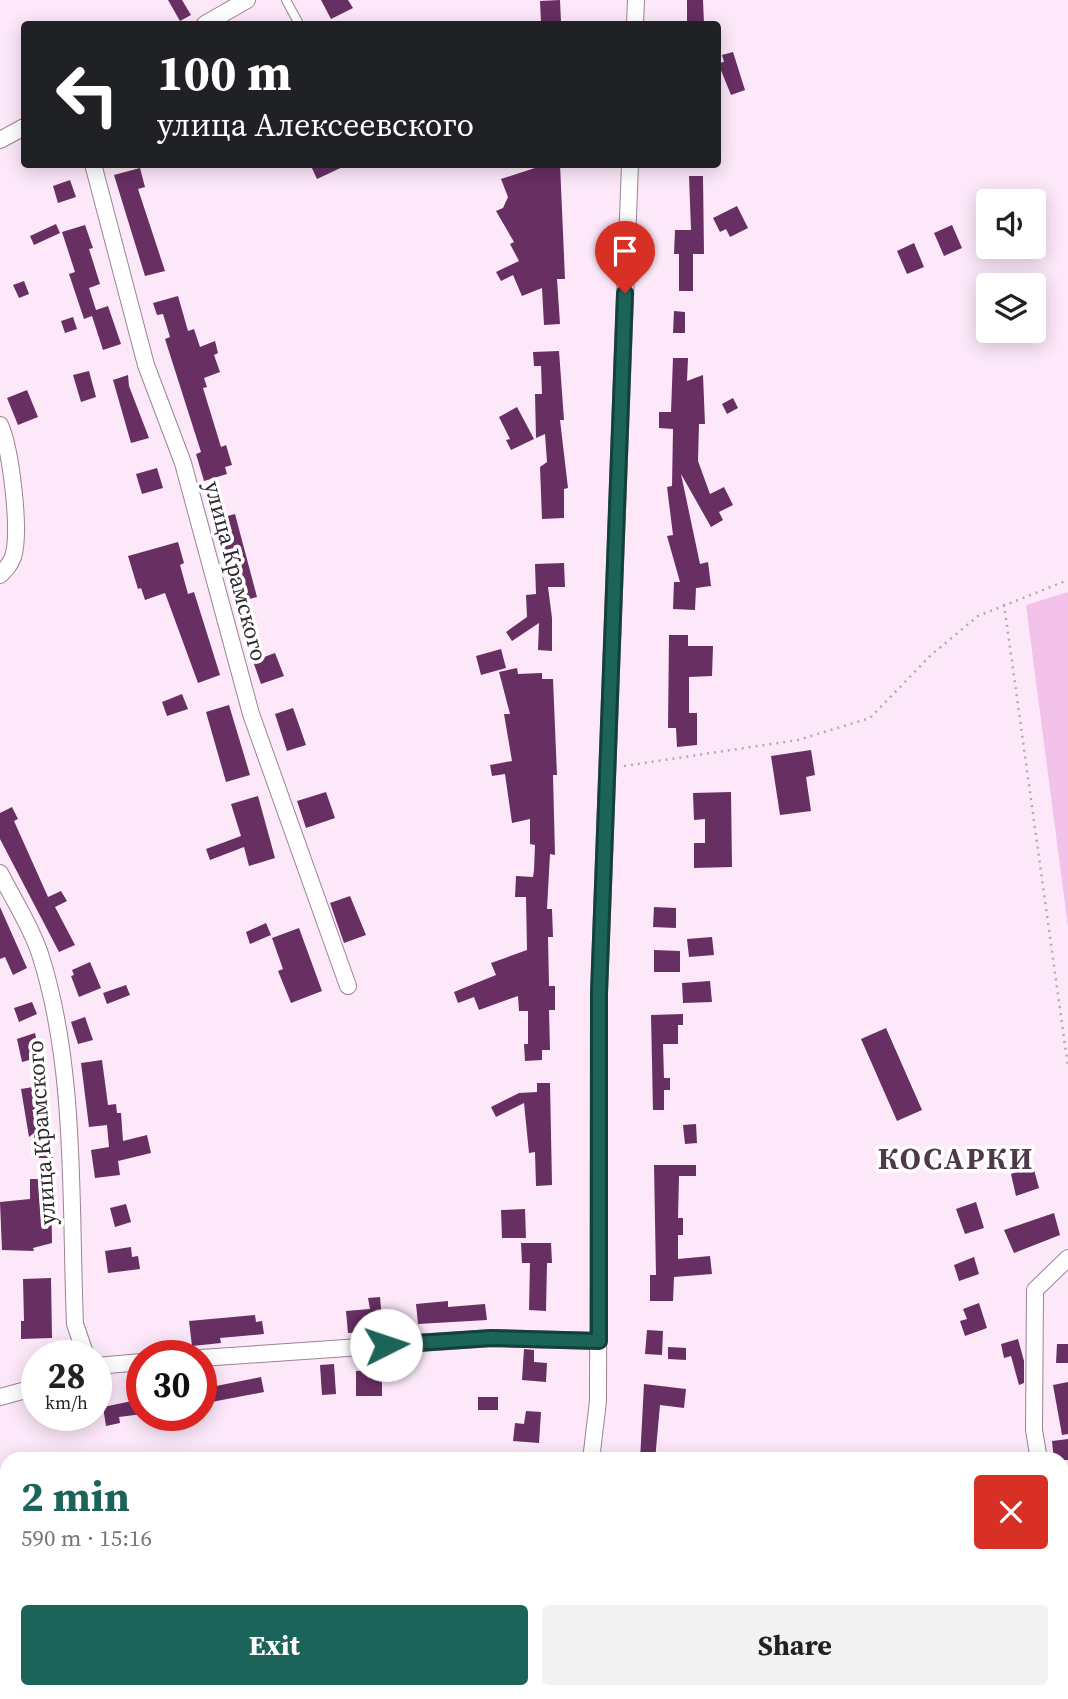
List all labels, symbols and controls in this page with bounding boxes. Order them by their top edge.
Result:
text: 100 m [157,39,292,106]
icon: left [42,49,133,140]
text: улица Алексеевского [157,103,474,147]
map controls [976,189,1046,343]
button: sound [976,189,1046,259]
pin [595,221,655,293]
icon: arrive [606,232,644,270]
button: layers [976,273,1046,343]
street label: улица Крамского [197,477,275,665]
street label: улица Крамского [19,1039,63,1227]
district label: КОСАРКИ [878,1138,1034,1179]
position arrow [349,1308,423,1382]
speed limit sign: 30 [126,1340,217,1431]
text: 28 [48,1352,85,1400]
text: km/h [45,1390,88,1415]
text: 2 min [21,1467,130,1525]
button: close [974,1475,1048,1549]
text: 590 m · 15:16 [21,1522,152,1554]
button: Exit [21,1605,528,1685]
button: Share [542,1605,1048,1685]

